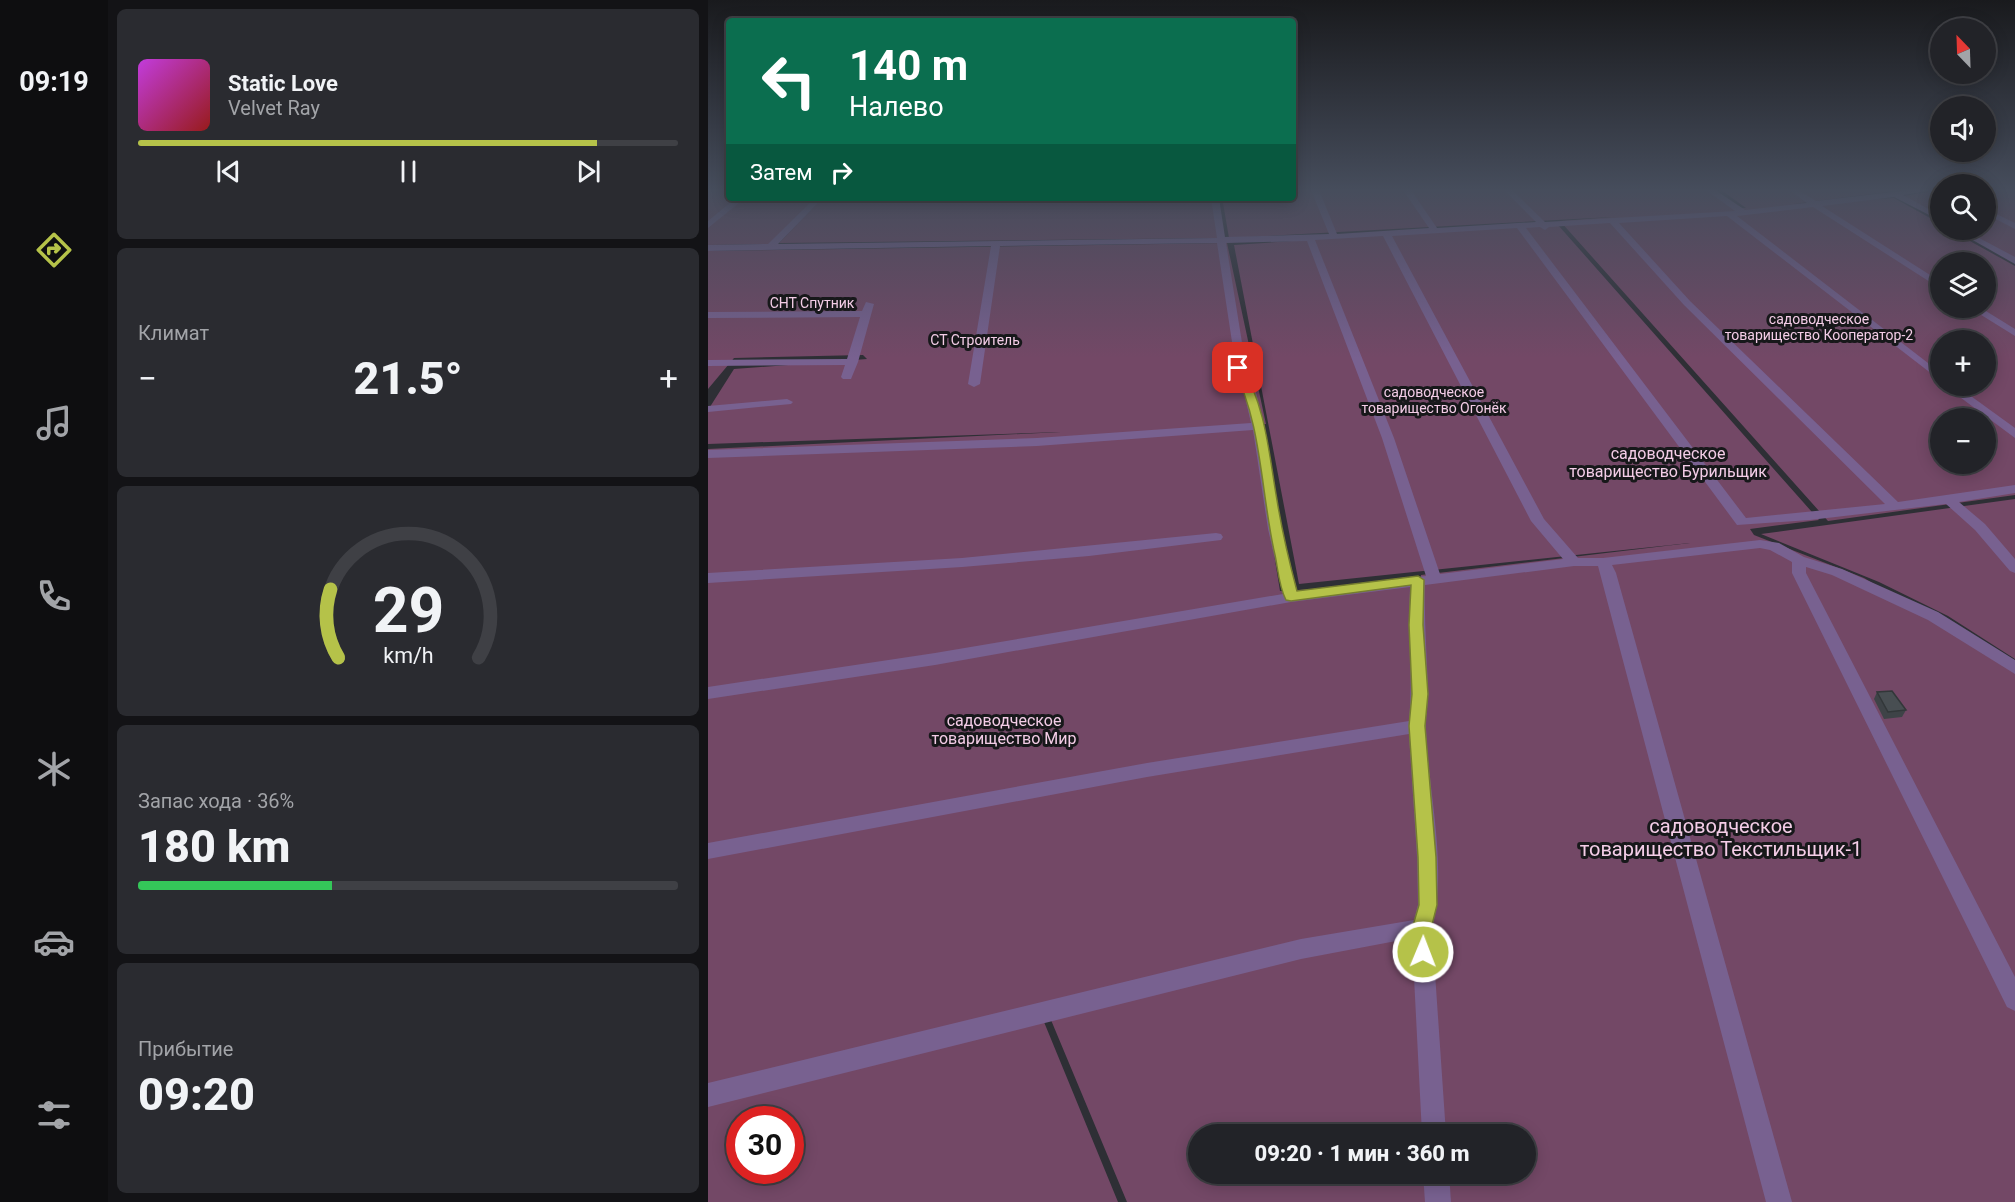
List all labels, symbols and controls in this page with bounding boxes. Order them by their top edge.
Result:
north arrow [1930,18,1996,84]
map controls [1930,18,1996,474]
text: 140 m [849,41,968,90]
icon: left [750,42,828,120]
text: 09:19 [19,66,89,98]
text: Static Love [228,71,338,96]
text: Налево [849,91,944,123]
text: Velvet Ray [228,96,320,120]
button: sound [1930,96,1996,162]
icon: previous [212,155,245,188]
icon: pause [392,155,425,188]
icon: next [572,155,605,188]
icon: right [825,156,858,189]
text: Затем [750,160,813,185]
button: search [1930,174,1996,240]
icon: directions [33,229,75,271]
button: layers [1930,252,1996,318]
park label: СНТ Спутник [770,295,855,311]
park label: садоводческое товарищество Кооператор-2 [1725,311,1913,343]
text: Климат [138,321,209,345]
button: + [1930,330,1996,396]
park label: СТ Строитель [930,332,1020,348]
pin [1212,342,1263,393]
icon: arrive [1221,351,1254,384]
text: 21.5° [354,352,463,405]
text: − [138,359,157,398]
text: + [659,359,678,398]
park label: садоводческое товарищество Огонёк [1361,384,1507,416]
icon: music [33,402,75,444]
button: − [1930,408,1996,474]
park label: садоводческое товарищество Бурильщик [1569,444,1767,481]
text: 29 [372,574,444,647]
icon: phone [33,575,75,617]
text: km/h [383,643,433,668]
park label: садоводческое товарищество Мир [932,711,1076,748]
icon: climate [33,748,75,790]
text: Запас хода · 36% [138,789,294,813]
park label: садоводческое товарищество Текстильщик-1 [1580,814,1862,861]
text: 180 km [138,820,290,873]
position arrow [1391,920,1455,984]
icon: car [33,921,75,963]
text: Прибытие [138,1037,233,1061]
text: 09:20 [138,1068,255,1121]
icon: filters [33,1094,75,1136]
speed limit sign: 30 [726,1106,804,1184]
text: 09:20 · 1 мин · 360 m [1254,1141,1470,1166]

